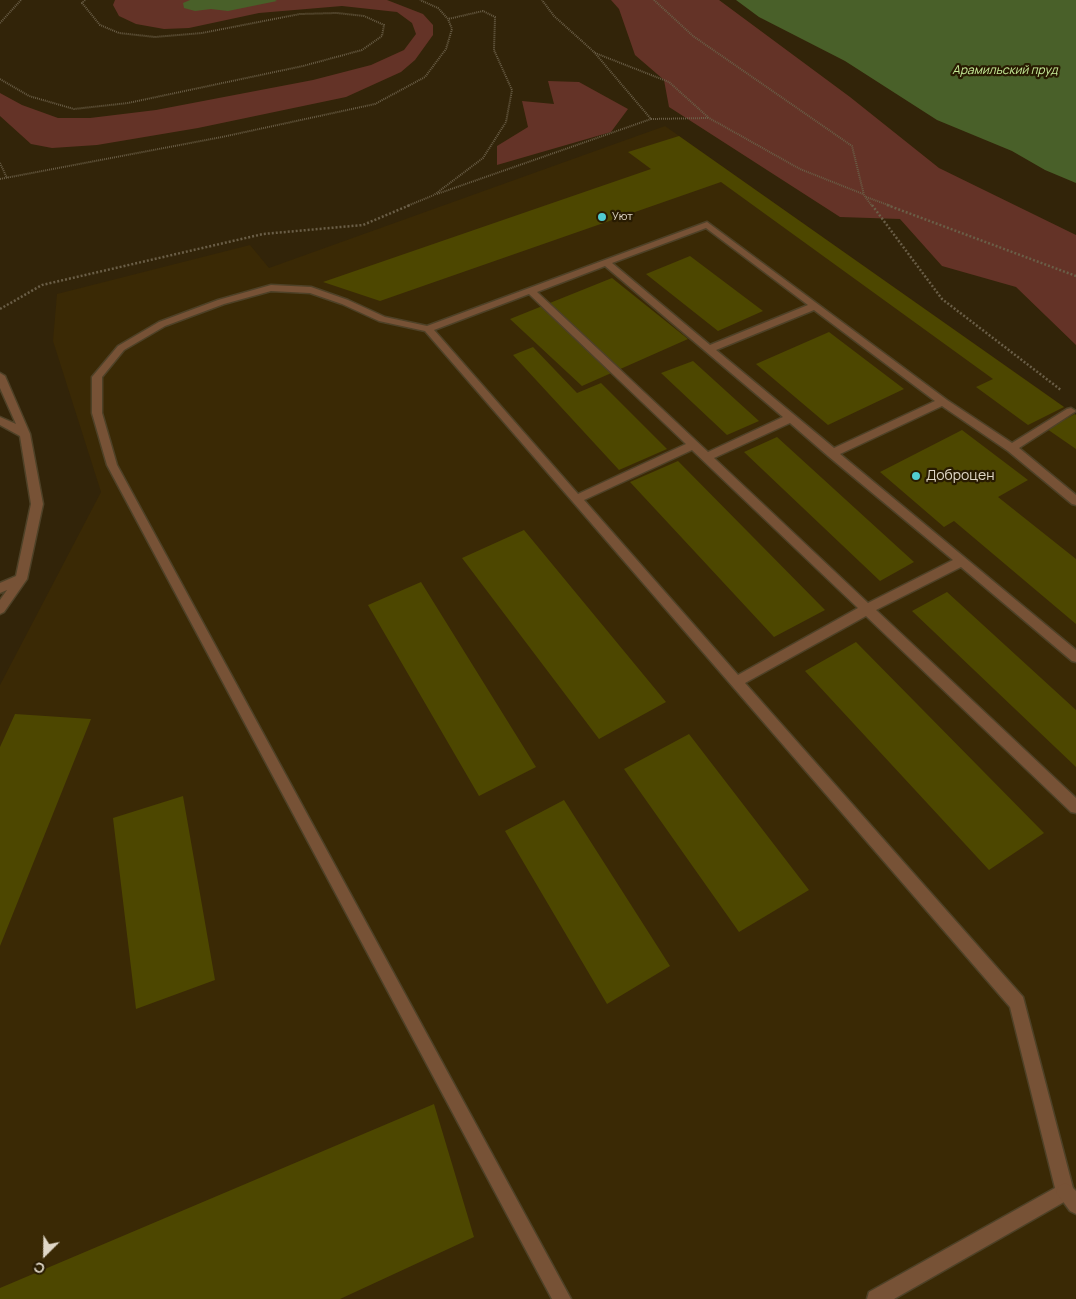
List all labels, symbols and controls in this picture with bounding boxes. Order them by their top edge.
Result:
water label: Арамильский пруд [952,64,1058,78]
place label: Уют [612,210,633,224]
marker: Уют [596,211,608,223]
place label: Доброцен [926,468,994,484]
marker: Доброцен [910,470,922,482]
north arrow [20,1229,70,1279]
text: С [30,1258,47,1279]

